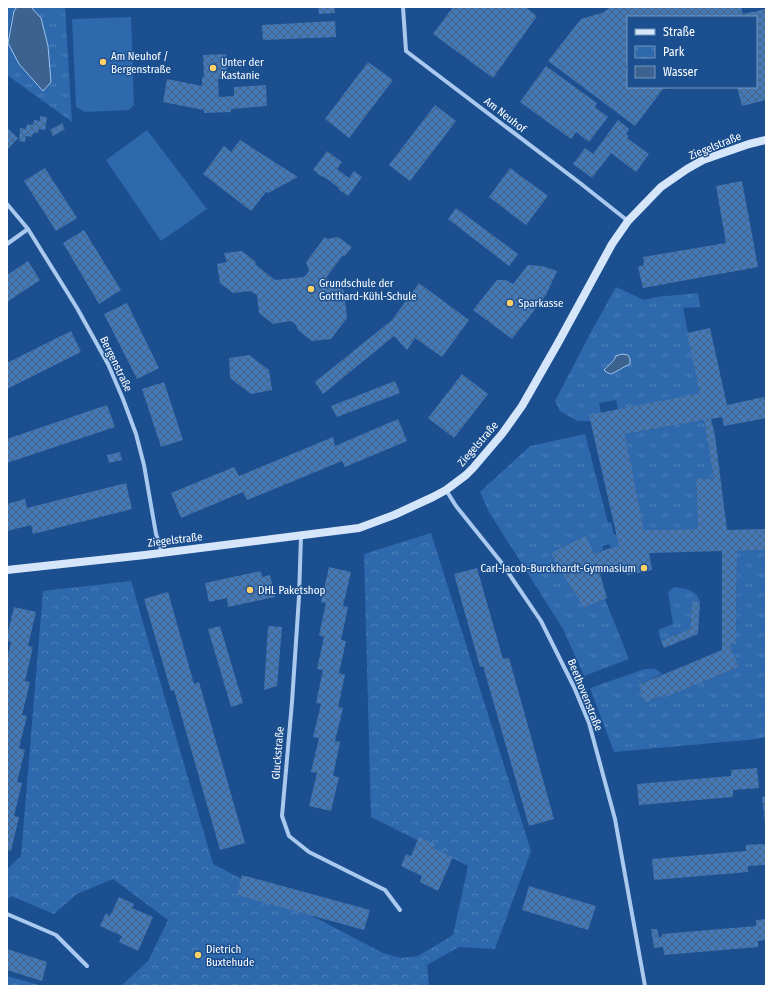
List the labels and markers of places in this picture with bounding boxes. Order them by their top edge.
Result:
place label: Am Neuhof / Bergenstraße [111,50,171,76]
place label: Unter der Kastanie [221,56,264,82]
marker: Am Neuhof / Bergenstraße [98,57,108,67]
marker: Unter der Kastanie [208,63,218,73]
place label: Grundschule der Gotthard-Kühl-Schule [319,277,417,303]
marker: Grundschule der Gotthard-Kühl-Schule [306,284,316,294]
place label: Sparkasse [518,297,563,310]
marker: Sparkasse [505,298,515,308]
place label: Carl-Jacob-Burckhardt-Gymnasium [481,562,636,575]
marker: Carl-Jacob-Burckhardt-Gymnasium [639,563,649,573]
place label: DHL Paketshop [258,584,325,597]
marker: DHL Paketshop [245,585,255,595]
place label: Dietrich Buxtehude [206,943,254,969]
marker: Dietrich Buxtehude [193,950,203,960]

